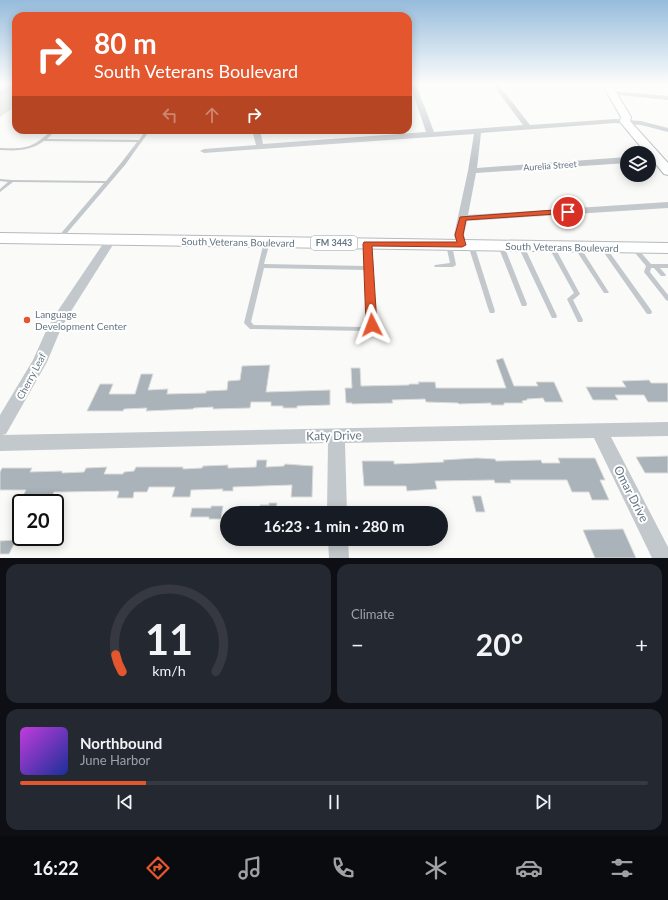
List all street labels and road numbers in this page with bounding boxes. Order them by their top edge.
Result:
street label: Aurelia Street [523,158,578,173]
street label: South Veterans Boulevard [181,235,295,249]
road number: FM 3443 [311,236,357,250]
street label: South Veterans Boulevard [505,240,619,254]
street label: Cherry Leaf [14,350,48,401]
street label: Katy Drive [306,428,362,443]
street label: Omar Drive [611,463,652,524]

